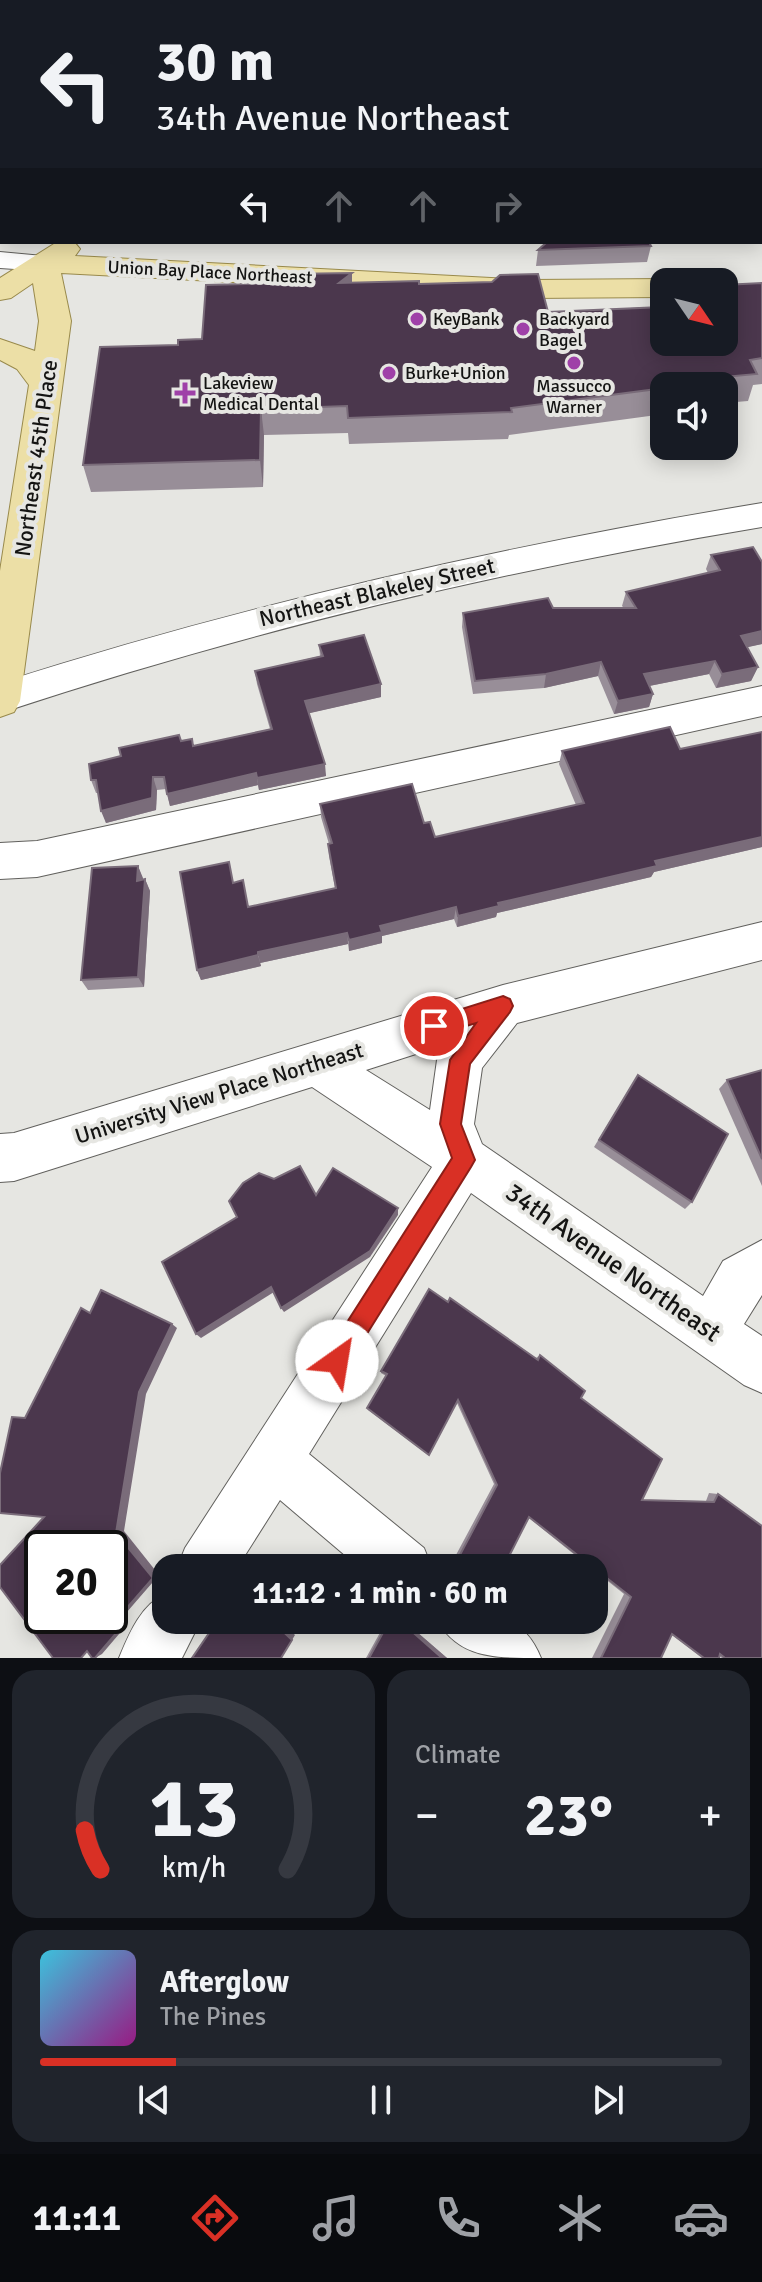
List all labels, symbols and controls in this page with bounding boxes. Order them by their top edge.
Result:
text: 30 m [156,27,274,96]
icon: left [24,32,128,136]
text: 34th Avenue Northeast [156,96,510,141]
icon: left [233,184,277,228]
icon: ahead [317,184,361,228]
icon: ahead [401,184,445,228]
icon: right [485,184,529,228]
street label: Union Bay Place Northeast [107,256,313,288]
north arrow [650,268,738,356]
map controls [650,268,738,460]
place label: KeyBank [433,308,500,330]
place label: Backyard Bagel [539,308,610,351]
marker: KeyBank [408,310,426,328]
marker: Backyard Bagel [514,320,532,338]
marker: Massucco Warner [565,354,583,372]
street label: Northeast 45th Place [9,358,63,558]
place label: Burke+Union [405,362,506,384]
marker: Burke+Union [380,364,398,382]
place label: Lakeview Medical Dental [203,372,319,415]
button: sound [650,372,738,460]
place label: Massucco Warner [536,375,612,418]
marker: Lakeview Medical Dental [174,382,196,404]
street label: Northeast Blakeley Street [257,552,498,632]
pin [400,992,468,1060]
icon: arrive [412,1004,456,1048]
street label: University View Place Northeast [72,1036,367,1150]
street label: 34th Avenue Northeast [499,1177,727,1349]
position arrow [295,1319,379,1403]
speed limit sign: 20 [24,1530,128,1634]
text: 11:12 · 1 min · 60 m [252,1575,508,1612]
text: Climate [415,1739,501,1771]
text: 13 [149,1758,238,1860]
text: 23° [524,1779,613,1853]
text: − [415,1789,439,1843]
text: + [698,1789,722,1843]
text: km/h [161,1850,226,1885]
text: Afterglow [160,1964,289,2001]
text: The Pines [160,2001,266,2033]
icon: previous [132,2078,176,2122]
icon: pause [359,2078,403,2122]
icon: next [586,2078,630,2122]
icon: directions [187,2190,243,2246]
icon: music [308,2190,364,2246]
icon: phone [430,2190,486,2246]
icon: climate [552,2190,608,2246]
icon: car [673,2190,729,2246]
text: 11:11 [33,2196,121,2241]

